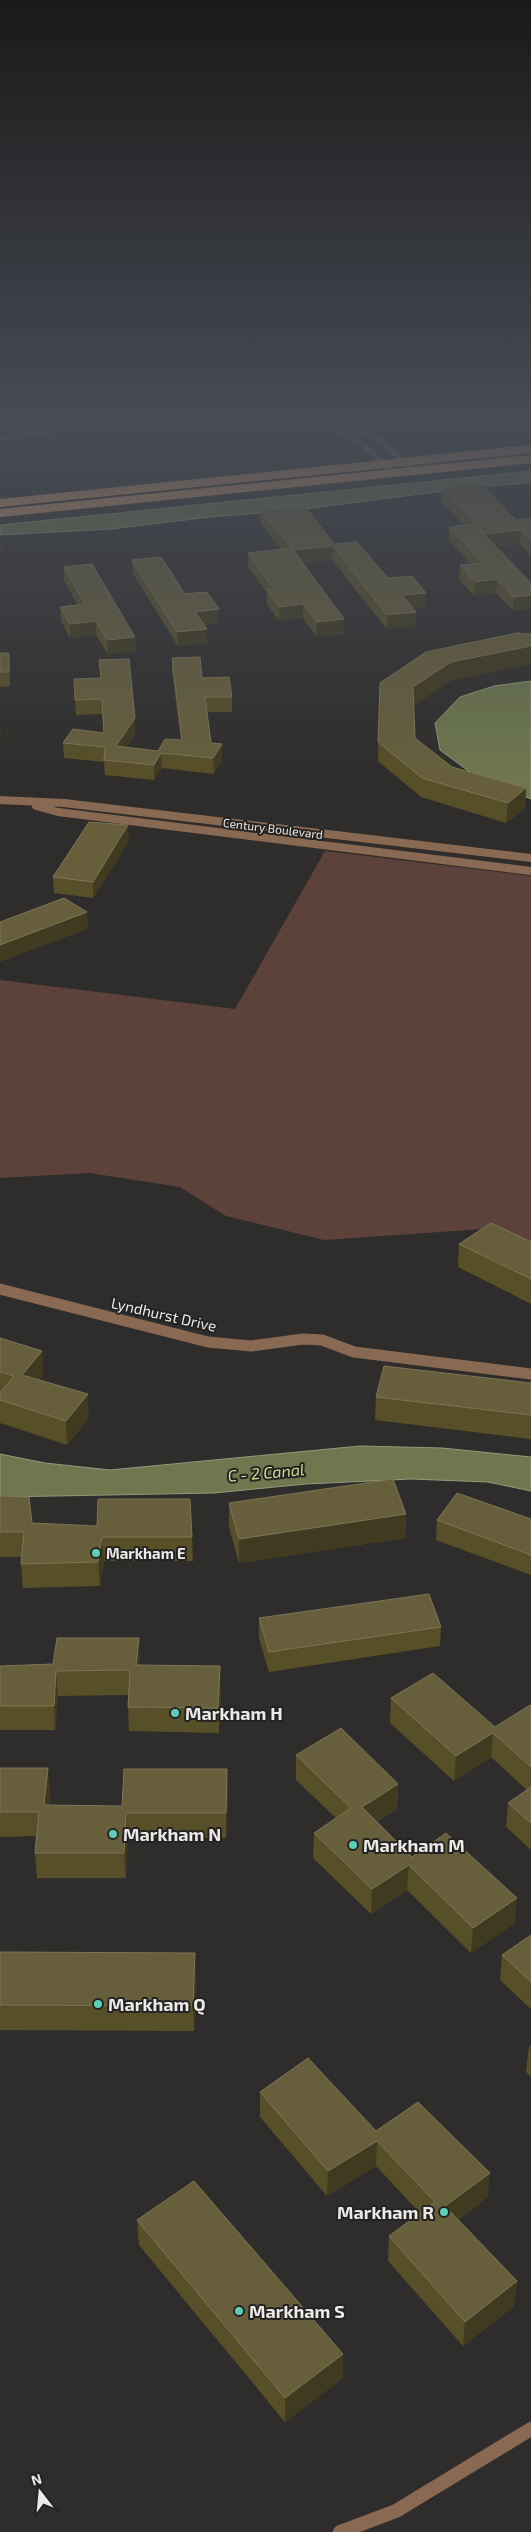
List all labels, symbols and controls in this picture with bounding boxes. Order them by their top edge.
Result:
street label: Century Boulevard [222,815,324,841]
street label: Lyndhurst Drive [110,1293,218,1335]
water label: C - 2 Canal [227,1459,305,1485]
place label: Markham E [106,1544,186,1562]
marker: Markham E [90,1547,102,1559]
place label: Markham H [185,1702,283,1724]
marker: Markham H [169,1707,181,1719]
place label: Markham N [123,1823,221,1845]
marker: Markham N [107,1828,119,1840]
place label: Markham M [363,1834,465,1856]
marker: Markham M [347,1839,359,1851]
place label: Markham Q [108,1993,206,2015]
marker: Markham Q [92,1998,104,2010]
place label: Markham R [337,2201,434,2223]
marker: Markham R [438,2206,450,2218]
place label: Markham S [249,2300,345,2322]
marker: Markham S [233,2305,245,2317]
north arrow [15,2467,65,2517]
text: N [29,2469,43,2489]

